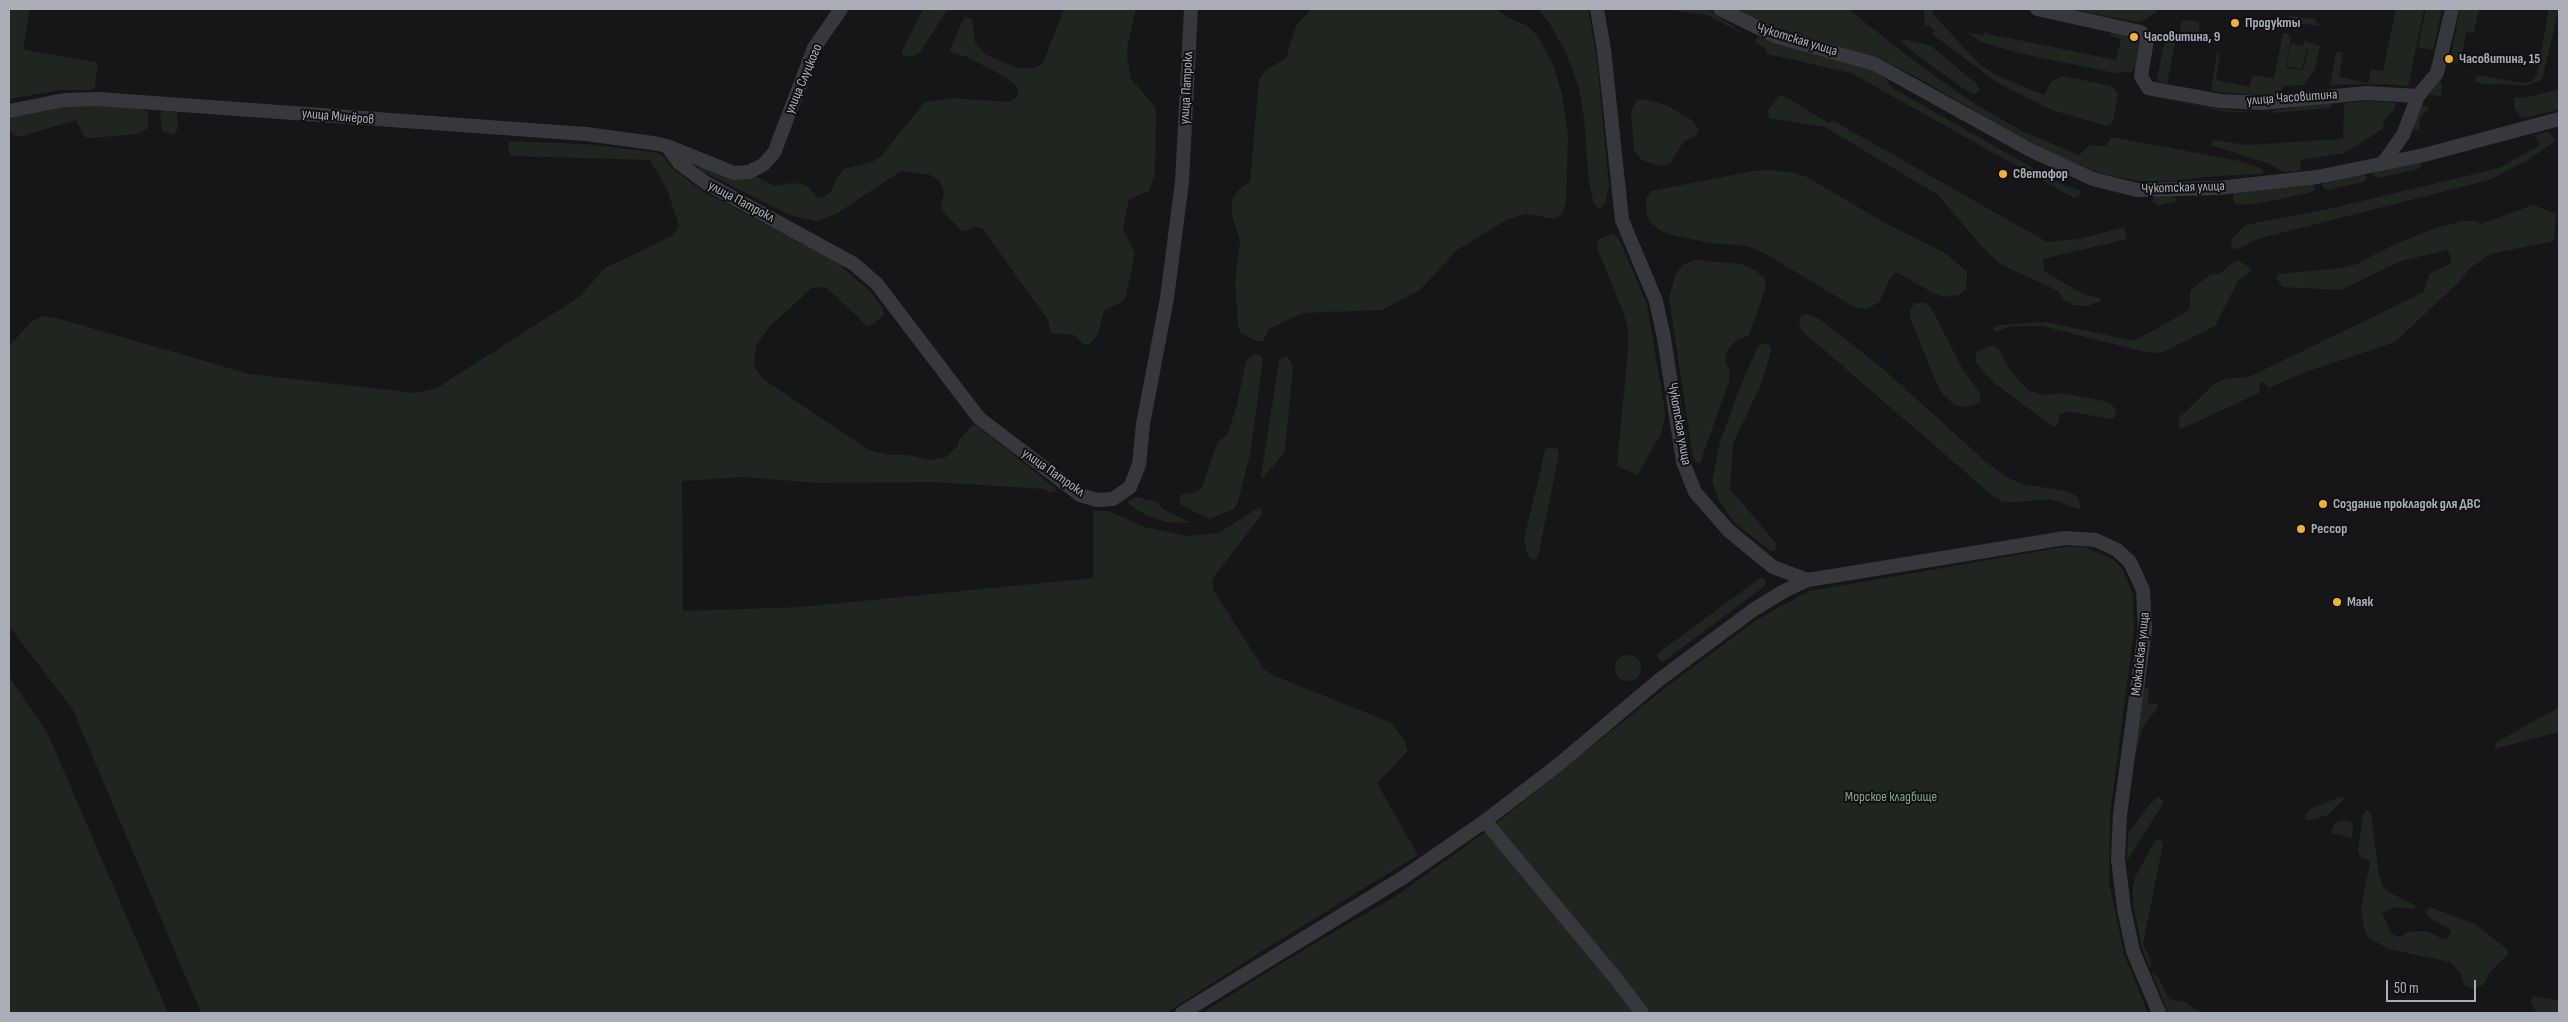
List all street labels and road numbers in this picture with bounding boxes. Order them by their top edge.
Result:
street label: Чукотская улица [1755,20,1839,60]
street label: улица Слуцкого [782,42,826,116]
street label: улица Патрокл [1177,51,1197,125]
street label: улица Часовитина [2246,86,2338,110]
street label: улица Минёров [301,105,375,129]
street label: улица Патрокл [705,177,777,227]
street label: Чукотская улица [2141,178,2225,198]
street label: Чукотская улица [1663,381,1695,467]
street label: улица Патрокл [1018,445,1088,501]
street label: Можайская улица [2128,611,2154,697]

